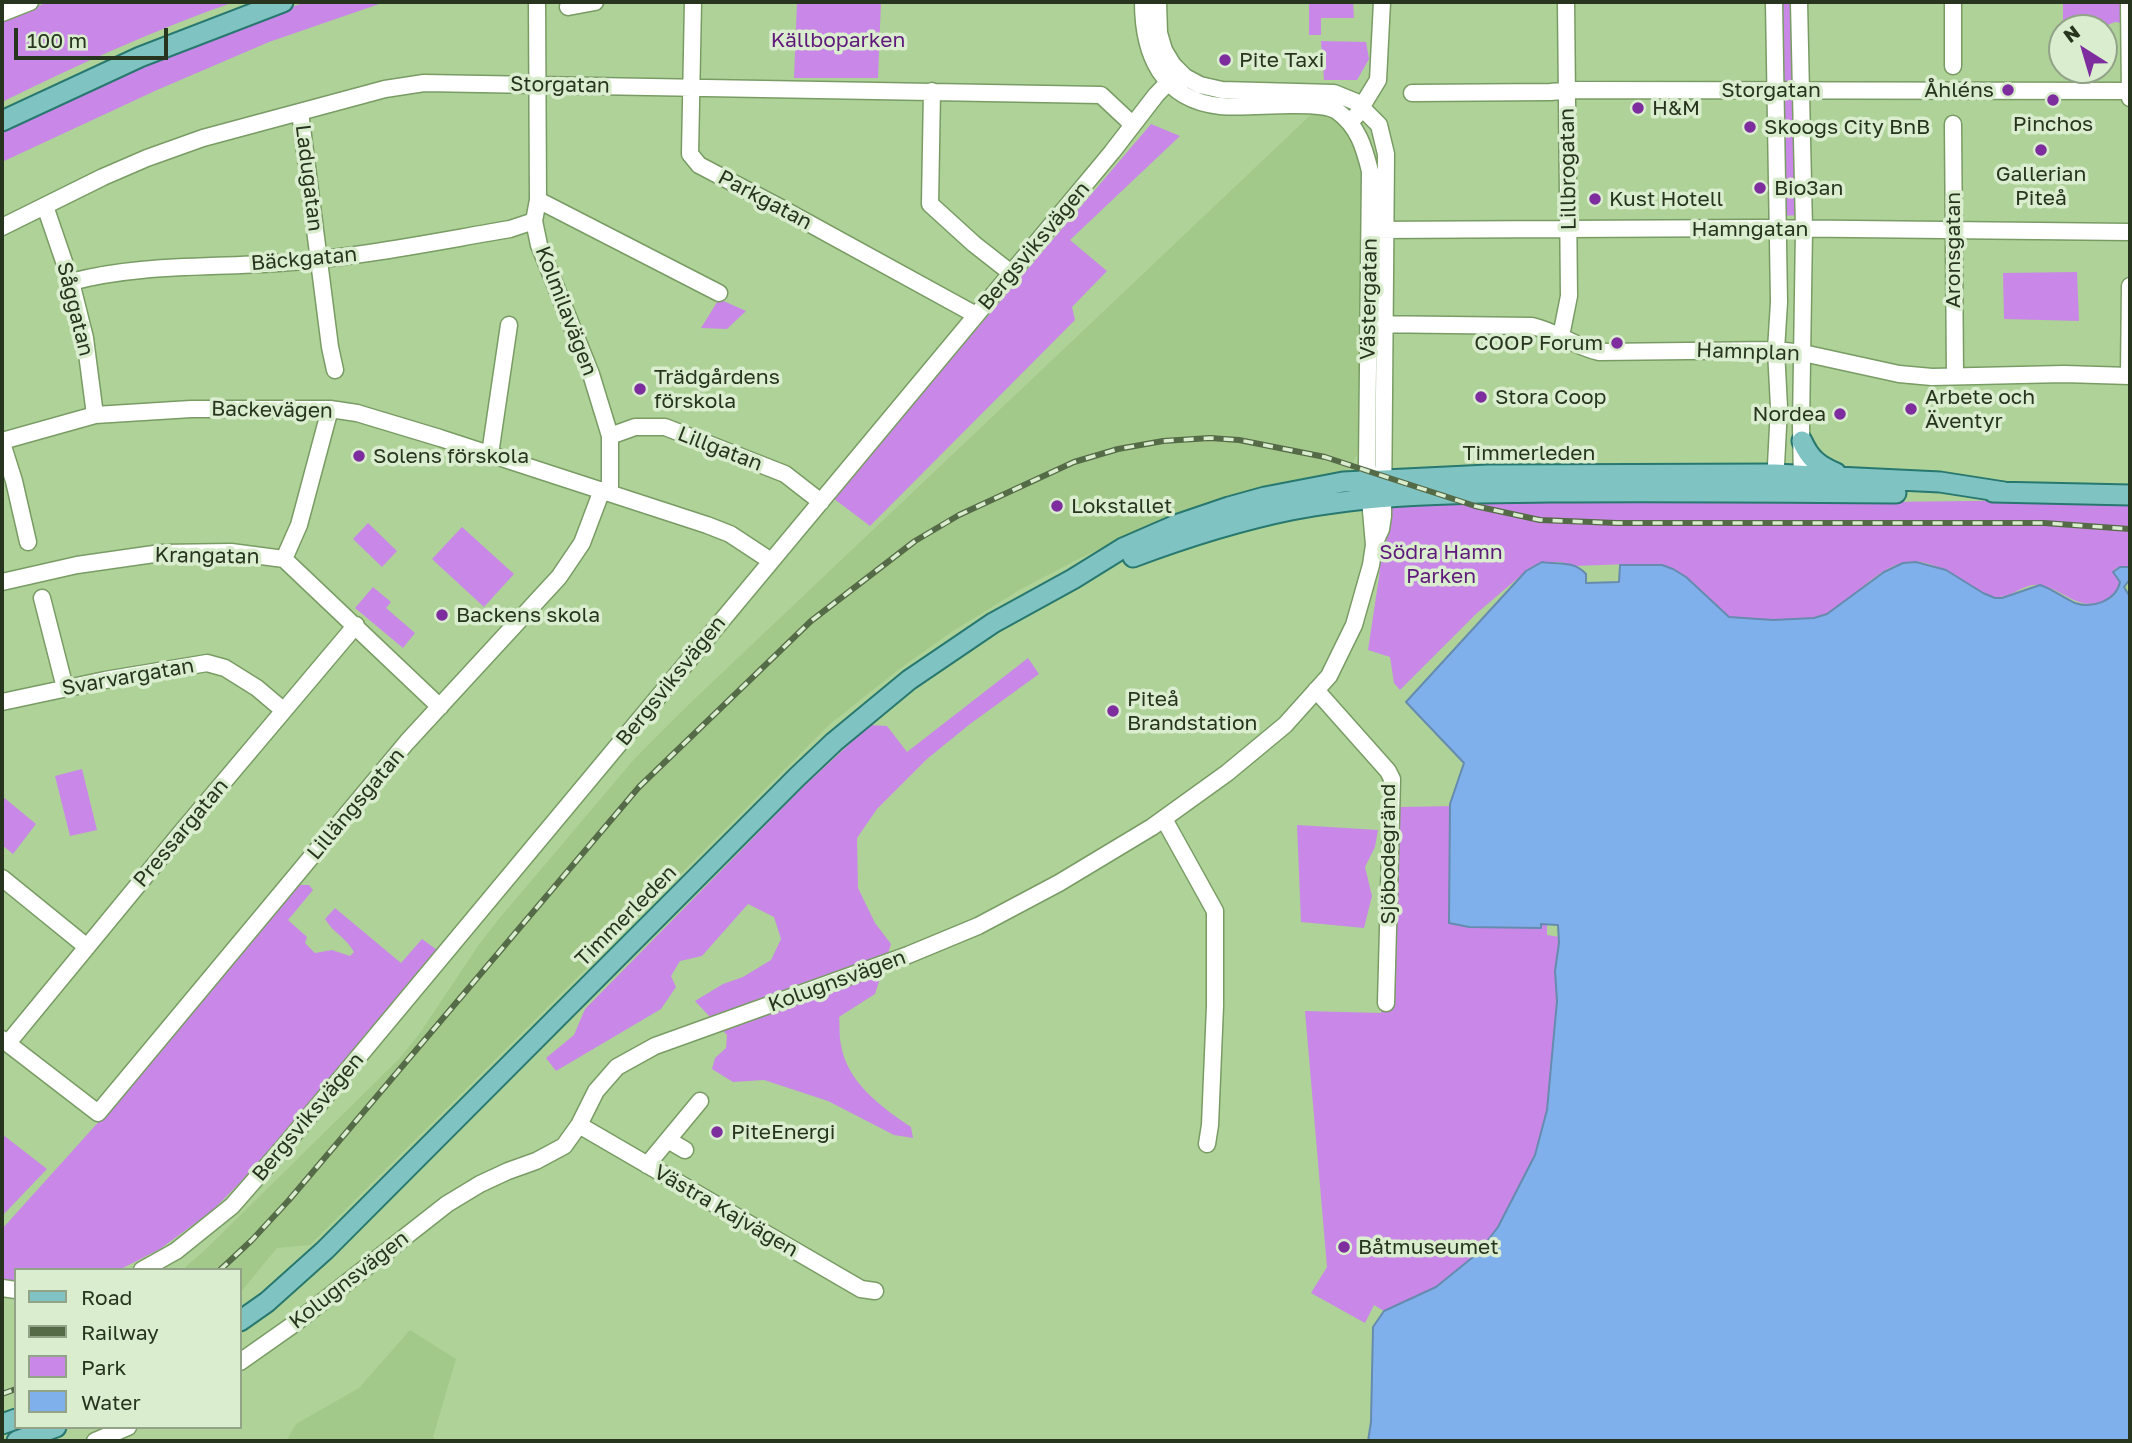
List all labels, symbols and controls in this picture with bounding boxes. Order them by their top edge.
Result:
scale bar [18,14,172,58]
north arrow [2048,14,2118,84]
text: N [2059,20,2084,47]
text: 100 m [27,27,87,53]
park label: Källboparken [771,27,905,53]
place label: Pite Taxi [1239,47,1324,73]
marker: Pite Taxi [1217,52,1233,68]
street label: Storgatan [510,72,610,98]
street label: Storgatan [1721,77,1821,103]
place label: Åhléns [1924,77,1994,103]
marker: Åhléns [2000,82,2016,98]
marker: Pinchos [2045,92,2061,108]
place label: H&M [1652,95,1700,121]
marker: H&M [1630,100,1646,116]
street label: Lillbrogatan [1554,108,1582,230]
place label: Pinchos [2013,111,2093,137]
place label: Skoogs City BnB [1764,114,1930,140]
marker: Skoogs City BnB [1742,119,1758,135]
street label: Ladugatan [290,123,328,233]
marker: Gallerian Piteå [2033,142,2049,158]
place label: Gallerian Piteå [1996,161,2086,211]
street label: Parkgatan [714,165,816,235]
place label: Bio3an [1774,175,1843,201]
street label: Bergsviksvägen [973,177,1095,315]
marker: Bio3an [1752,180,1768,196]
place label: Kust Hotell [1609,186,1723,212]
marker: Kust Hotell [1587,191,1603,207]
street label: Aronsgatan [1940,192,1966,308]
street label: Hamngatan [1691,216,1809,242]
street label: Västergatan [1355,238,1383,360]
street label: Bäckgatan [250,242,358,276]
street label: Kolmilavägen [530,243,602,379]
street label: Såggatan [51,259,99,359]
place label: COOP Forum [1474,330,1603,356]
marker: COOP Forum [1609,335,1625,351]
street label: Hamnplan [1696,338,1800,366]
place label: Trädgårdens förskola [654,364,780,414]
marker: Trädgårdens förskola [632,381,648,397]
place label: Stora Coop [1495,384,1607,410]
place label: Arbete och Äventyr [1925,384,2035,434]
marker: Stora Coop [1473,389,1489,405]
street label: Backevägen [211,396,333,424]
place label: Nordea [1753,401,1826,427]
marker: Arbete och Äventyr [1903,401,1919,417]
marker: Nordea [1832,406,1848,422]
street label: Lillgatan [674,421,766,477]
street label: Timmerleden [1463,440,1595,466]
place label: Solens förskola [373,443,529,469]
marker: Solens förskola [351,448,367,464]
place label: Lokstallet [1071,493,1172,519]
marker: Lokstallet [1049,498,1065,514]
park label: Södra Hamn Parken [1379,539,1503,589]
street label: Krangatan [154,542,260,570]
place label: Backens skola [456,602,600,628]
marker: Backens skola [434,607,450,623]
street label: Bergsviksvägen [611,611,731,751]
street label: Svarvargatan [60,653,196,701]
place label: Piteå Brandstation [1127,686,1257,736]
marker: Piteå Brandstation [1105,703,1121,719]
street label: Lillängsgatan [302,743,410,865]
street label: Pressargatan [128,774,234,892]
street label: Sjöbodegränd [1375,784,1401,924]
street label: Timmerleden [570,860,682,972]
street label: Kolugnsvägen [765,944,909,1018]
street label: Bergsviksvägen [247,1048,369,1186]
place label: PiteEnergi [731,1119,835,1145]
marker: PiteEnergi [709,1124,725,1140]
street label: Västra Kajvägen [649,1159,803,1263]
street label: Kolugnsvägen [284,1226,414,1334]
place label: Båtmuseumet [1358,1234,1499,1260]
marker: Båtmuseumet [1336,1239,1352,1255]
legend [14,1268,242,1429]
text: Road [81,1284,132,1310]
text: Railway [81,1319,159,1345]
text: Park [81,1354,126,1380]
text: Water [81,1389,141,1415]

